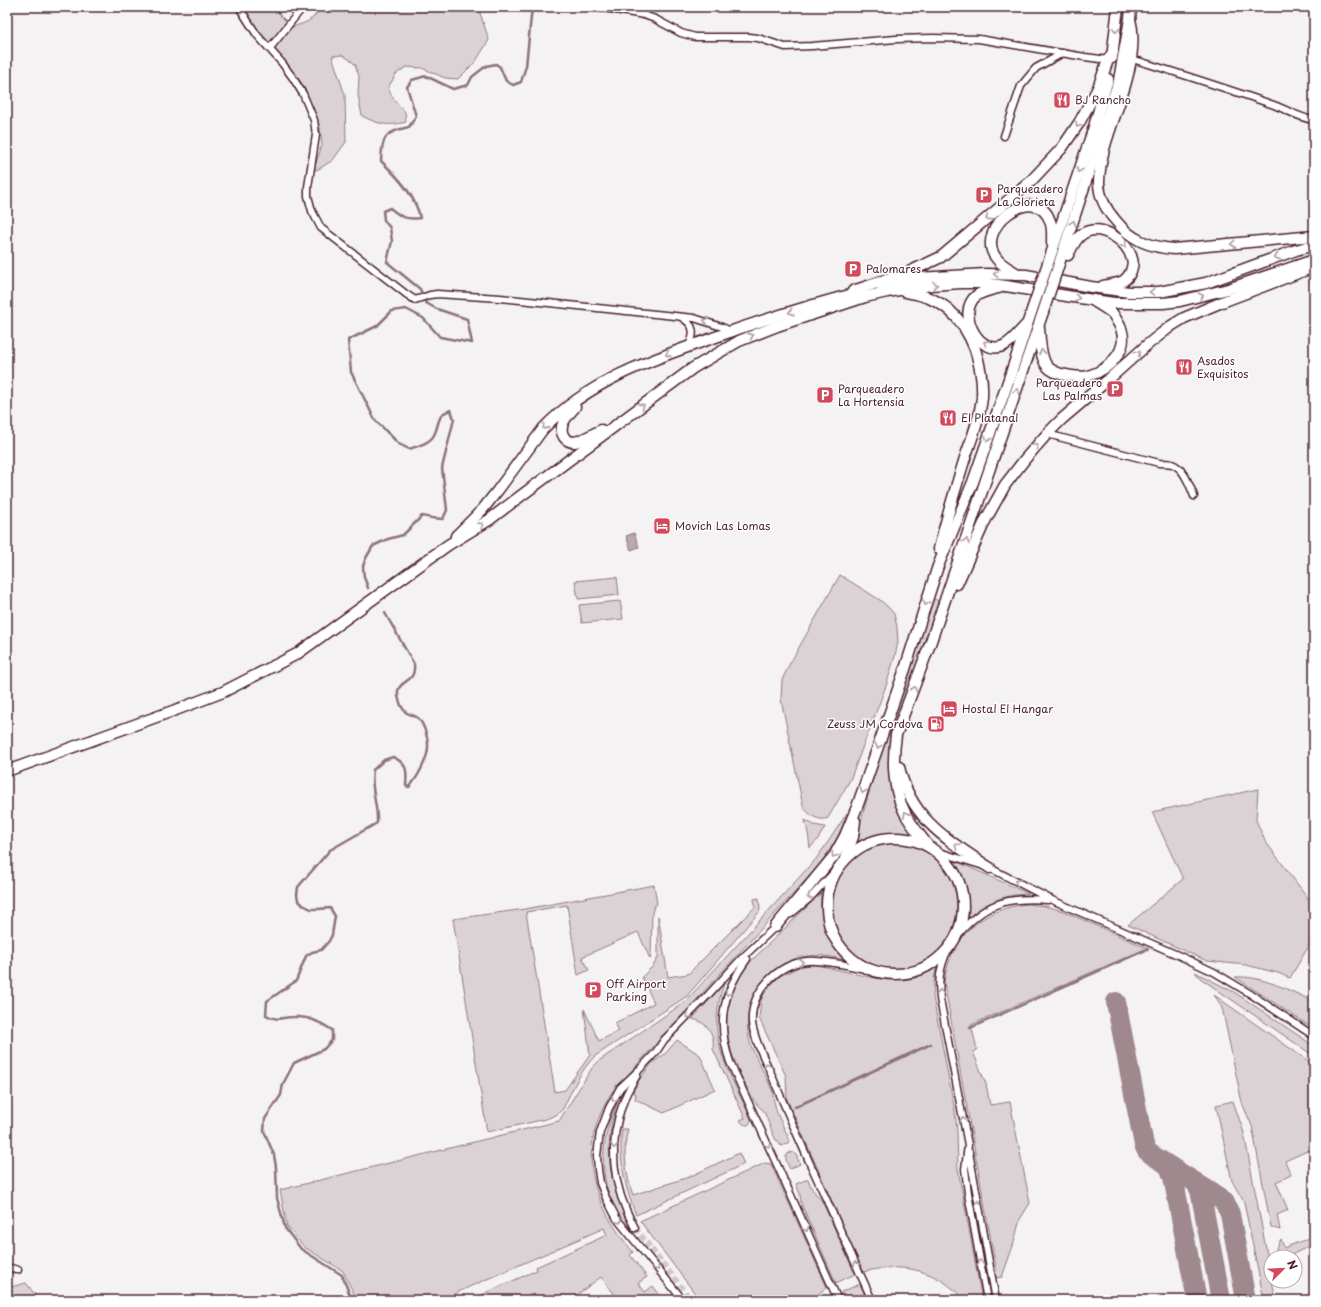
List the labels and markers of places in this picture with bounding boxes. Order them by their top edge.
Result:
restaurant icon: BJ Rancho [1052,90,1072,110]
place label: BJ Rancho [1075,91,1131,108]
place label: Parqueadero La Glorieta [997,180,1063,210]
parking icon: Parqueadero La Glorieta [974,185,994,205]
parking icon: Palomares [843,259,863,279]
place label: Palomares [866,260,921,277]
place label: Asados Exquisitos [1197,352,1248,382]
restaurant icon: Asados Exquisitos [1174,357,1194,377]
place label: Parqueadero Las Palmas [1036,374,1102,404]
parking icon: Parqueadero Las Palmas [1105,379,1125,399]
place label: Parqueadero La Hortensia [838,380,905,410]
parking icon: Parqueadero La Hortensia [815,385,835,405]
restaurant icon: El Platanal [938,408,958,428]
place label: El Platanal [961,409,1018,426]
hotel icon: Movich Las Lomas [652,516,672,536]
place label: Movich Las Lomas [675,517,770,534]
hotel icon: Hostal El Hangar [939,699,959,719]
place label: Hostal El Hangar [962,700,1053,717]
fuel station icon: Zeuss JM Cordova [926,714,946,734]
place label: Zeuss JM Cordova [827,715,923,732]
place label: Off Airport Parking [606,975,667,1005]
parking icon: Off Airport Parking [583,980,603,1000]

